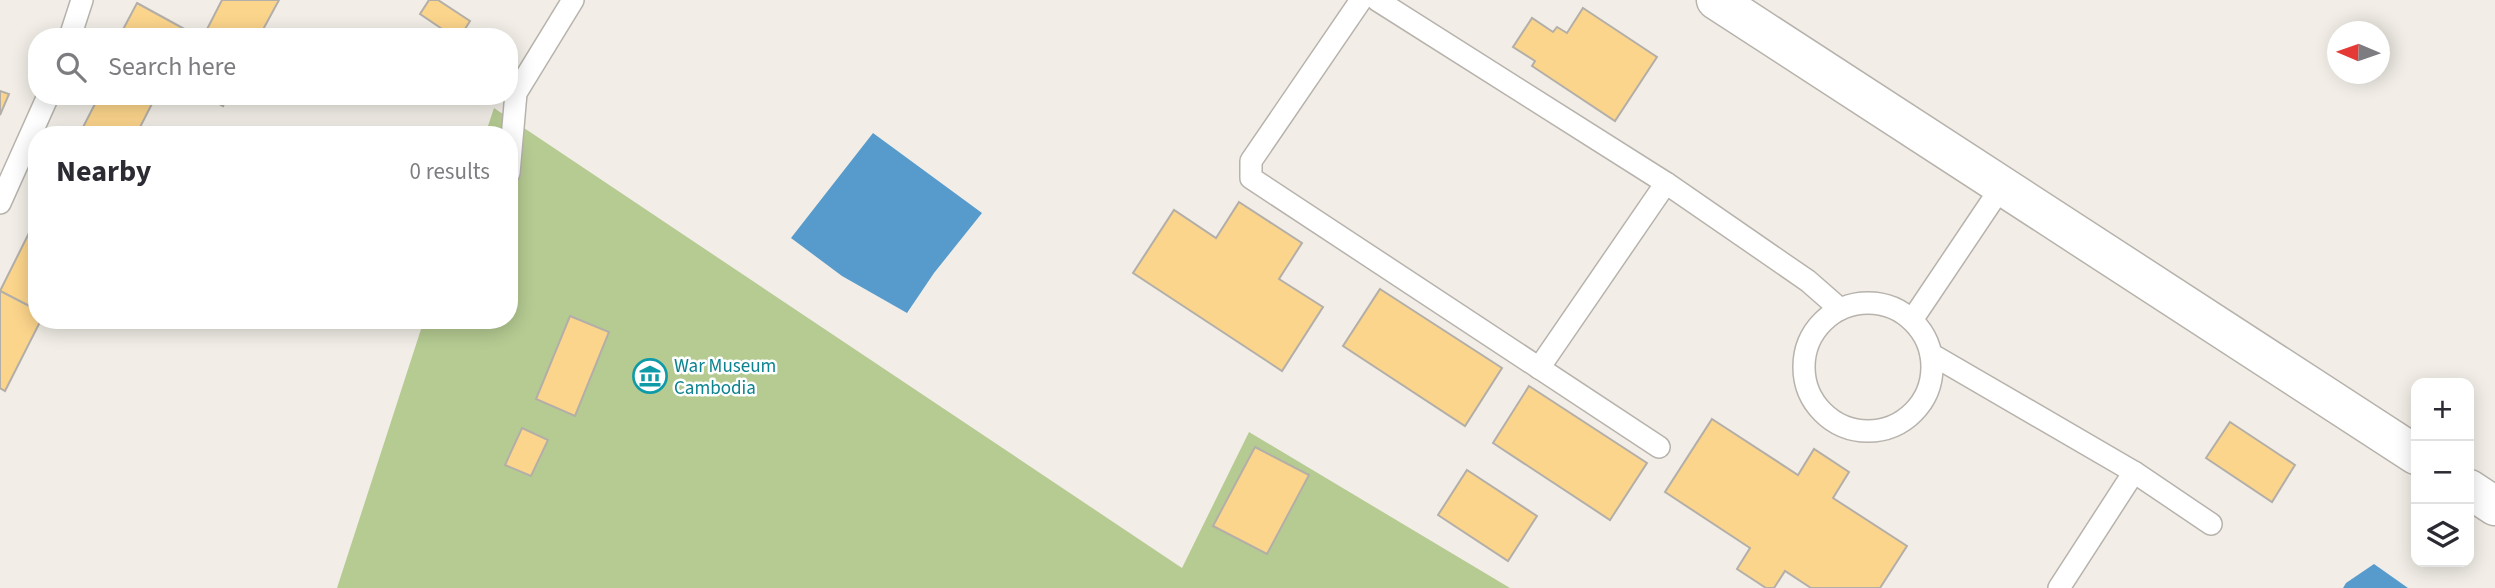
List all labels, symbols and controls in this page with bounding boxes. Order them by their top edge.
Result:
north arrow [2327,21,2390,84]
search box [28,28,518,105]
icon: search [52,48,90,86]
text: Search here [108,48,236,85]
text: Nearby [56,150,151,193]
text: 0 results [410,155,490,188]
place label: War Museum Cambodia [674,353,776,402]
museum icon: War Museum Cambodia [631,357,669,395]
map controls [2411,378,2474,567]
button: + [2411,378,2474,441]
button: − [2411,441,2474,504]
button: layers [2411,504,2474,567]

